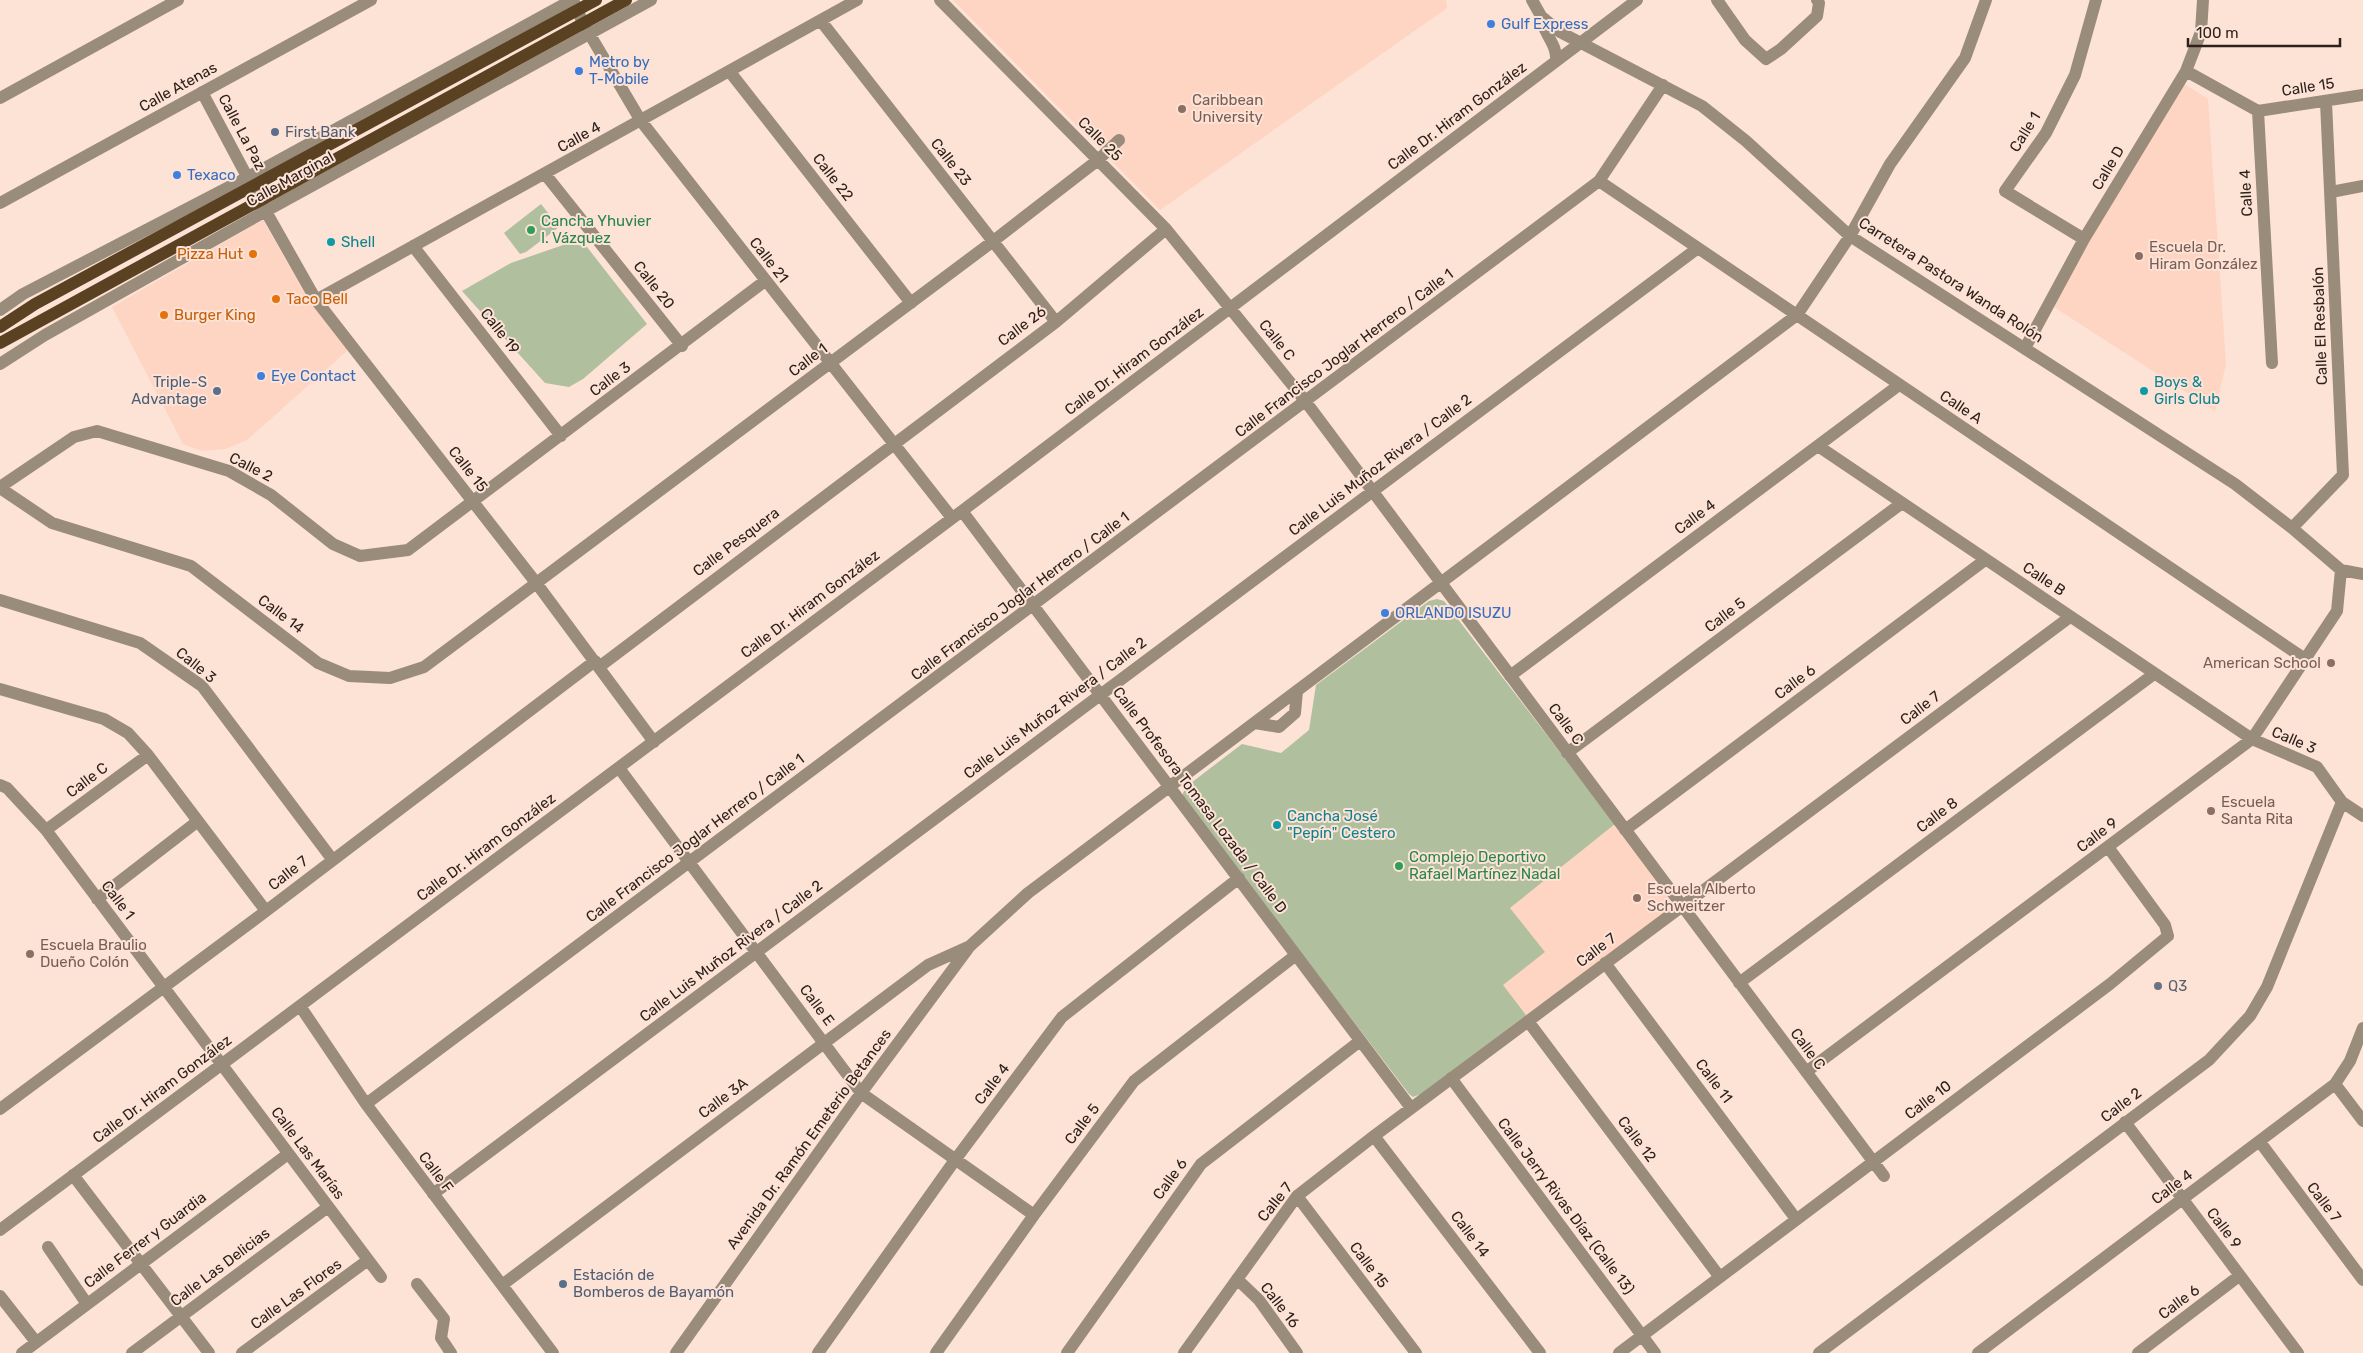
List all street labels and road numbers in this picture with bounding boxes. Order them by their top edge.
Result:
street label: Calle Atenas [136,58,220,116]
street label: Calle Dr. Hiram González [1384,58,1530,174]
street label: Calle 15 [2280,74,2336,100]
street label: Calle La Paz [214,91,270,173]
street label: Calle 1 [2006,109,2044,155]
street label: Calle 25 [1074,113,1126,165]
street label: Calle 4 [554,118,604,156]
street label: Calle 23 [927,135,975,189]
street label: Calle D [2088,143,2128,193]
street label: Calle Marginal [243,148,337,210]
street label: Calle 22 [809,150,857,204]
street label: Calle 4 [2236,169,2256,217]
street label: Carretera Pastora Wanda Rolón [1855,214,2047,346]
street label: Calle 21 [746,234,792,286]
street label: Calle 20 [630,257,678,313]
street label: Calle Francisco Joglar Herrero / Calle 1 [1231,265,1457,441]
street label: Calle El Resbalón [2309,267,2331,385]
street label: Calle 26 [994,302,1050,350]
street label: Calle Dr. Hiram González [1061,303,1207,419]
street label: Calle 19 [477,305,523,357]
street label: Calle C [1255,316,1299,364]
street label: Calle 1 [785,340,831,380]
street label: Calle 3 [586,358,634,400]
street label: Calle A [1936,386,1986,428]
street label: Calle Luis Muñoz Rivera / Calle 2 [1285,390,1475,540]
street label: Calle 15 [445,443,491,495]
street label: Calle 2 [226,448,276,486]
street label: Calle 4 [1671,496,1719,538]
street label: Calle Pesquera [689,504,783,580]
street label: Calle Francisco Joglar Herrero / Calle 1 [907,508,1133,684]
street label: Calle Dr. Hiram González [737,546,883,662]
street label: Calle B [2019,558,2069,600]
street label: Calle 14 [254,591,308,637]
street label: Calle 5 [1701,594,1749,636]
street label: Calle Luis Muñoz Rivera / Calle 2 [960,633,1150,783]
street label: Calle 3 [172,643,220,687]
street label: Calle 6 [1771,661,1819,703]
street label: Calle Profesora Tomasa Lozada / Calle D [1109,683,1291,917]
street label: Calle 7 [1896,687,1944,729]
street label: Calle C [1544,700,1588,748]
street label: Calle 3 [2269,723,2319,757]
street label: Calle Francisco Joglar Herrero / Calle 1 [582,750,808,926]
street label: Calle C [63,758,111,802]
street label: Calle Dr. Hiram González [413,789,559,905]
street label: Calle 8 [1913,794,1961,836]
street label: Calle 9 [2073,814,2121,856]
street label: Calle 7 [265,852,312,894]
street label: Calle Luis Muñoz Rivera / Calle 2 [636,876,826,1026]
street label: Calle 1 [98,877,138,923]
street label: Calle 7 [1572,929,1620,971]
street label: Calle E [796,981,838,1029]
street label: Avenida Dr. Ramón Emeterio Betances [723,1025,895,1253]
street label: Calle C [1786,1025,1830,1073]
street label: Calle Dr. Hiram González [89,1031,235,1147]
street label: Calle 11 [1692,1055,1736,1107]
street label: Calle 4 [971,1060,1013,1108]
street label: Calle 3A [695,1074,751,1122]
street label: Calle 10 [1901,1077,1955,1123]
street label: Calle 2 [2097,1084,2145,1126]
street label: Calle 5 [1061,1100,1103,1148]
street label: Calle Las Marías [267,1103,349,1203]
street label: Calle 12 [1614,1112,1660,1166]
street label: Calle Jerry Rivas Díaz (Calle 13) [1494,1114,1638,1298]
street label: Calle F [415,1148,457,1196]
street label: Calle 6 [1149,1155,1191,1203]
street label: Calle 4 [2148,1166,2196,1208]
street label: Calle 7 [1254,1178,1296,1225]
street label: Calle 7 [2303,1178,2345,1226]
street label: Calle Ferrer y Guardia [80,1188,210,1292]
street label: Calle 9 [2203,1204,2245,1252]
street label: Calle 14 [1447,1207,1493,1261]
street label: Calle Las Delicias [167,1224,273,1310]
street label: Calle 15 [1346,1238,1392,1292]
street label: Calle Las Flores [247,1255,345,1333]
street label: Calle 16 [1257,1279,1303,1331]
street label: Calle 6 [2155,1281,2203,1323]

